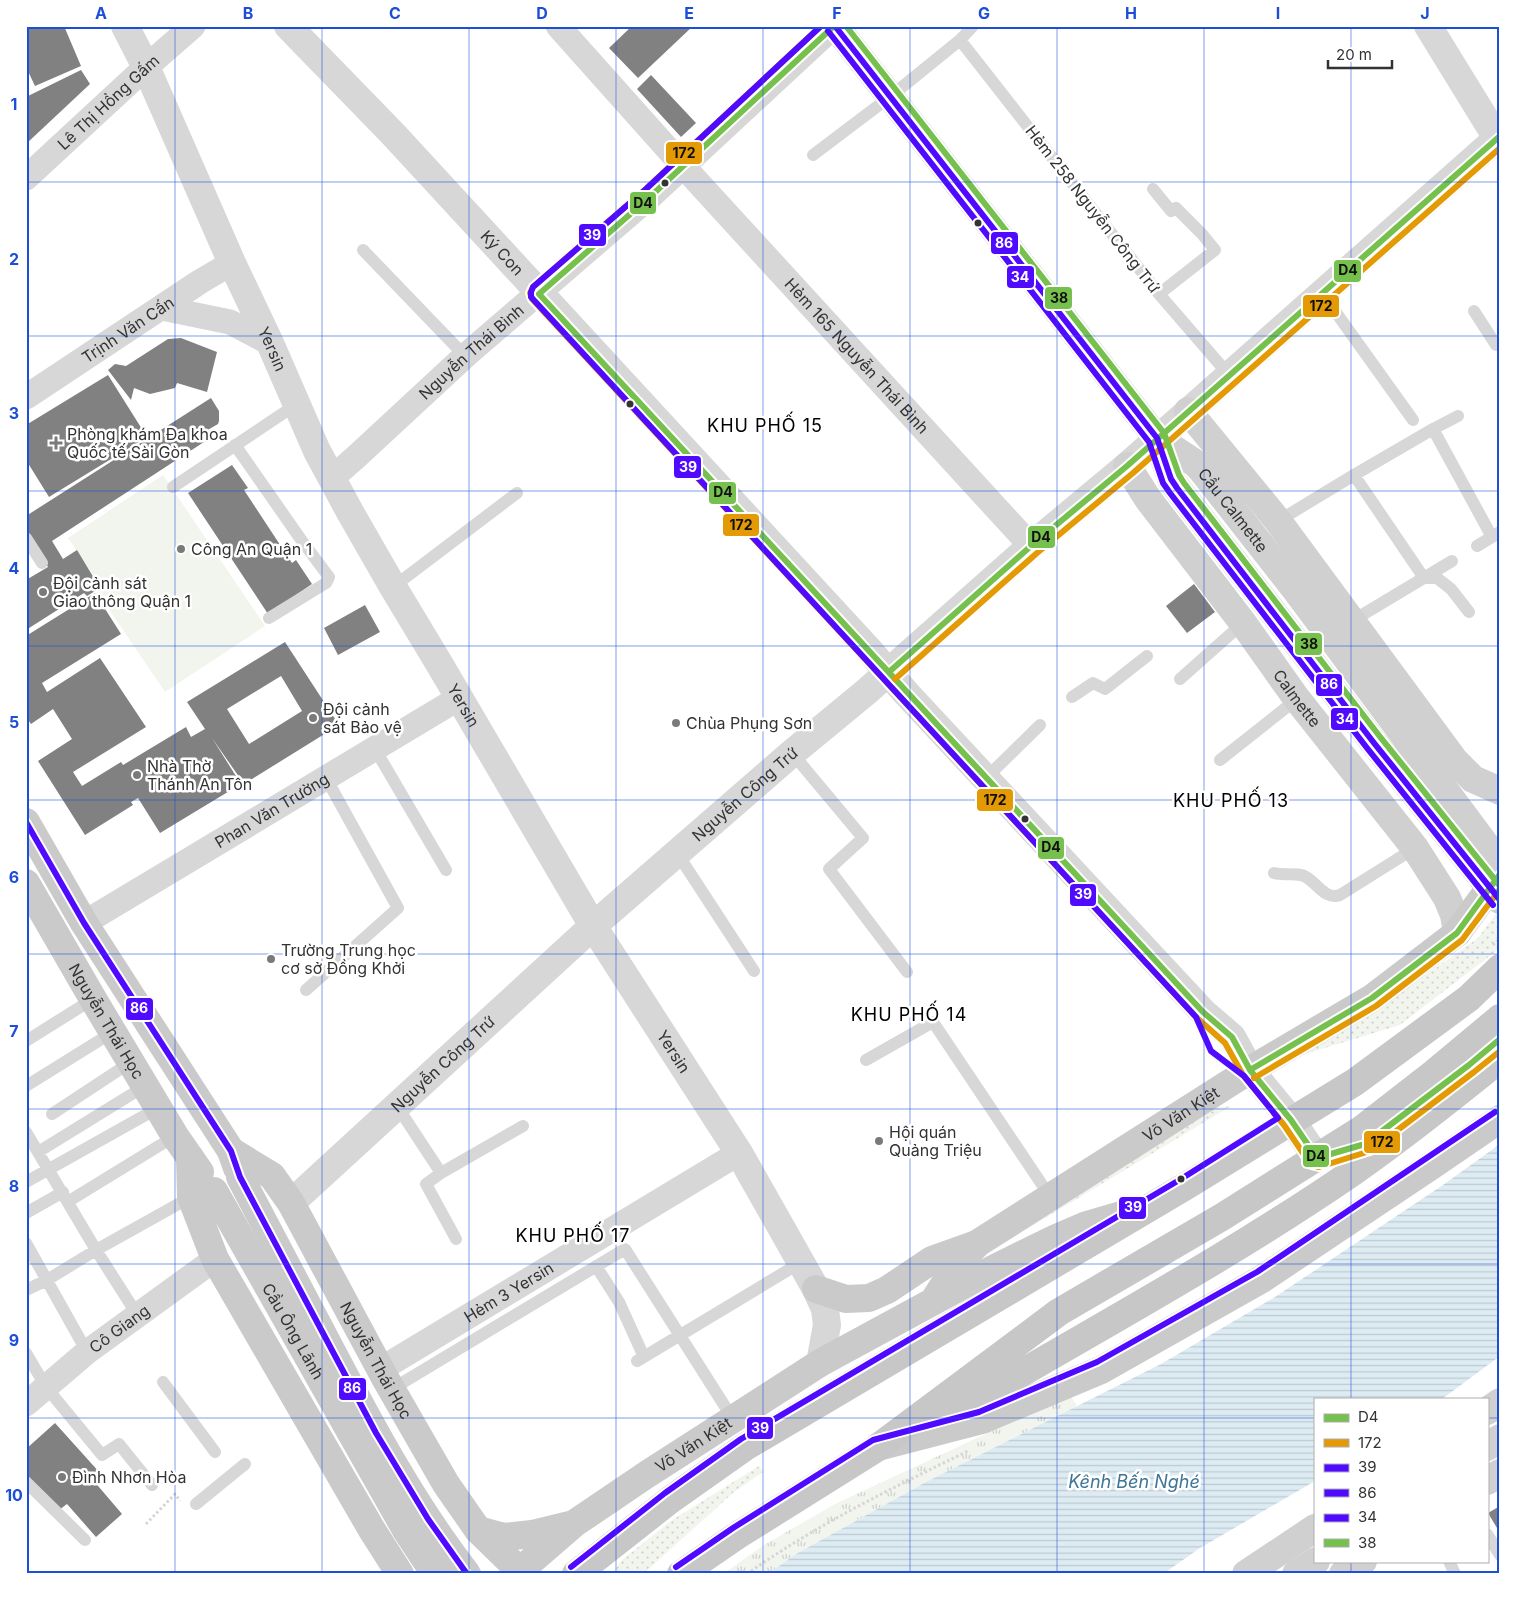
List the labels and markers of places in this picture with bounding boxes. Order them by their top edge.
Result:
unlabelled marker [660,178,670,188]
unlabelled marker [973,218,983,228]
unlabelled marker [625,399,635,409]
place label: Phòng khám Đa khoa Quốc tế Sài Gòn [67,424,228,462]
marker: Phòng khám Đa khoa Quốc tế Sài Gòn [49,436,63,450]
place label: Công An Quận 1 [191,539,312,559]
marker: Công An Quận 1 [175,543,187,555]
place label: Đội cảnh sát Giao thông Quận 1 [53,573,191,611]
marker: Đội cảnh sát Giao thông Quận 1 [37,586,49,598]
place label: Đội cảnh sát Bảo vệ [323,699,402,737]
marker: Đội cảnh sát Bảo vệ [307,712,319,724]
place label: Chùa Phụng Sơn [686,713,812,733]
marker: Chùa Phụng Sơn [670,717,682,729]
place label: Nhà Thờ Thánh An Tôn [147,756,252,794]
marker: Nhà Thờ Thánh An Tôn [131,769,143,781]
unlabelled marker [1020,814,1030,824]
place label: Trường Trung học cơ sở Đồng Khởi [281,940,416,978]
marker: Trường Trung học cơ sở Đồng Khởi [265,953,277,965]
place label: Hội quán Quảng Triệu [889,1122,982,1160]
marker: Hội quán Quảng Triệu [873,1135,885,1147]
unlabelled marker [1176,1174,1186,1184]
place label: Đình Nhơn Hòa [72,1467,186,1487]
marker: Đình Nhơn Hòa [56,1471,68,1483]

